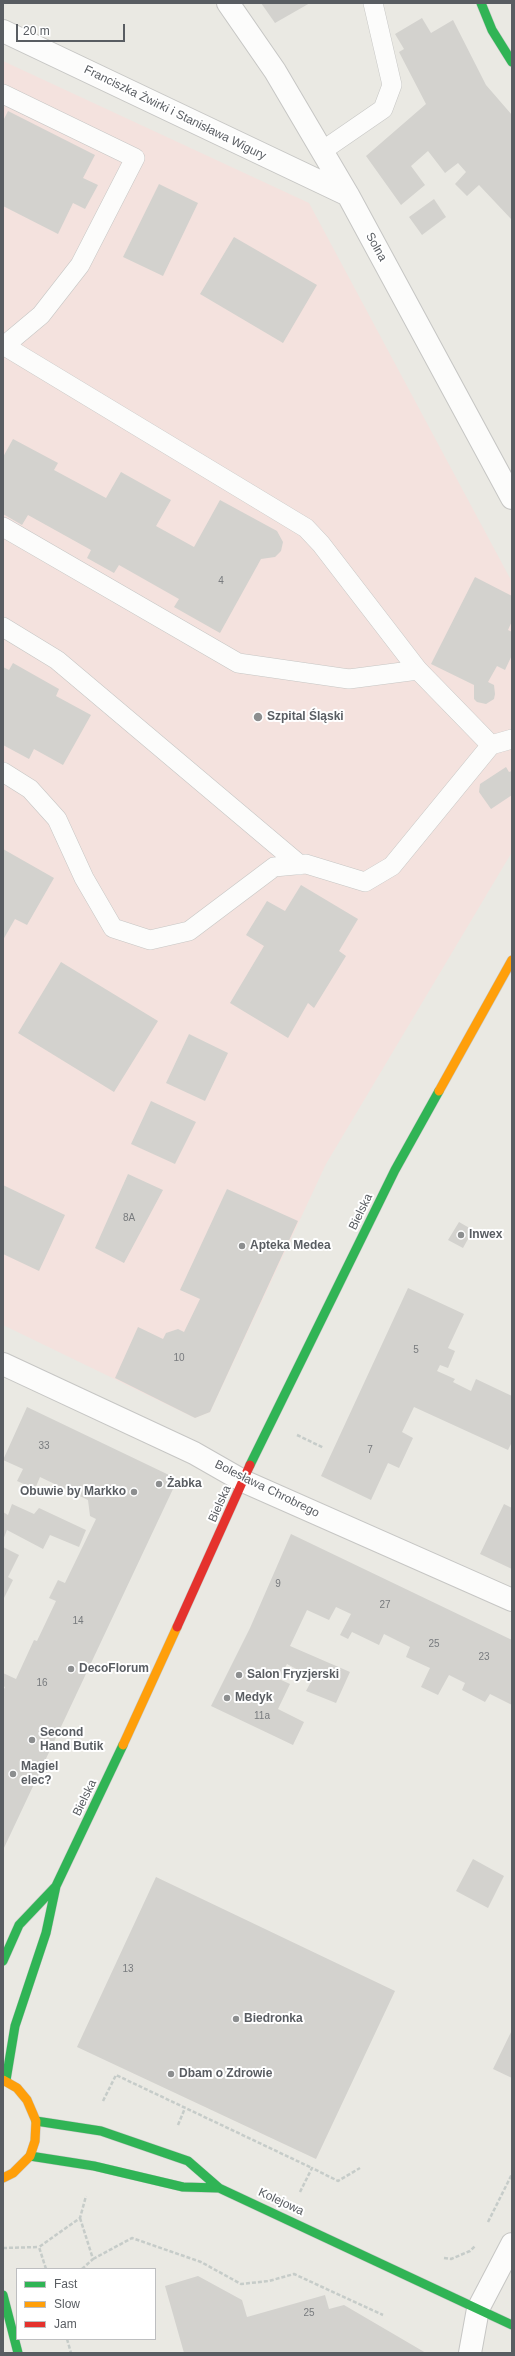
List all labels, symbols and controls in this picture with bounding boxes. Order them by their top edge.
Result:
scale bar [18,16,127,42]
text: 20 m [23,24,50,38]
street label: Franciszka Żwirki i Stanisława Wigury [82,63,268,163]
street label: Solna [362,230,390,264]
house number: 4 [218,575,224,587]
place label: Szpital Śląski [267,710,344,724]
marker: Szpital Śląski [252,711,264,723]
street label: Bielska [346,1191,376,1233]
house number: 8A [123,1212,135,1224]
place label: Inwex [469,1228,502,1242]
marker: Inwex [456,1230,466,1240]
place label: Apteka Medea [250,1239,331,1253]
marker: Apteka Medea [237,1241,247,1251]
house number: 5 [413,1344,419,1356]
house number: 10 [173,1352,185,1364]
house number: 33 [38,1440,50,1452]
house number: 7 [367,1444,373,1456]
street label: Bolesława Chrobrego [212,1457,322,1521]
place label: Żabka [167,1477,202,1491]
marker: Żabka [154,1479,164,1489]
street label: Bielska [206,1483,234,1525]
place label: Obuwie by Markko [20,1485,126,1499]
marker: Obuwie by Markko [129,1487,139,1497]
house number: 9 [275,1578,281,1590]
house number: 27 [379,1599,391,1611]
house number: 14 [72,1615,84,1627]
house number: 25 [428,1638,440,1650]
house number: 23 [478,1651,490,1663]
place label: DecoFlorum [79,1662,149,1676]
marker: DecoFlorum [66,1664,76,1674]
place label: Salon Fryzjerski [247,1668,339,1682]
marker: Salon Fryzjerski [234,1670,244,1680]
house number: 16 [36,1677,48,1689]
place label: Medyk [235,1691,272,1705]
marker: Medyk [222,1693,232,1703]
house number: 11a [254,1710,270,1722]
place label: Second Hand Butik [40,1726,103,1754]
marker: Second Hand Butik [27,1735,37,1745]
place label: Magiel elec? [21,1760,58,1788]
marker: Magiel elec? [8,1769,18,1779]
street label: Bielska [70,1777,100,1819]
house number: 13 [122,1963,134,1975]
place label: Biedronka [244,2012,303,2026]
marker: Biedronka [231,2014,241,2024]
place label: Dbam o Zdrowie [179,2067,272,2081]
marker: Dbam o Zdrowie [166,2069,176,2079]
street label: Kolejowa [256,2185,306,2219]
legend [16,2268,156,2340]
text: Fast [54,2277,77,2291]
text: Slow [54,2297,80,2311]
house number: 25 [303,2307,315,2319]
text: Jam [54,2317,77,2331]

